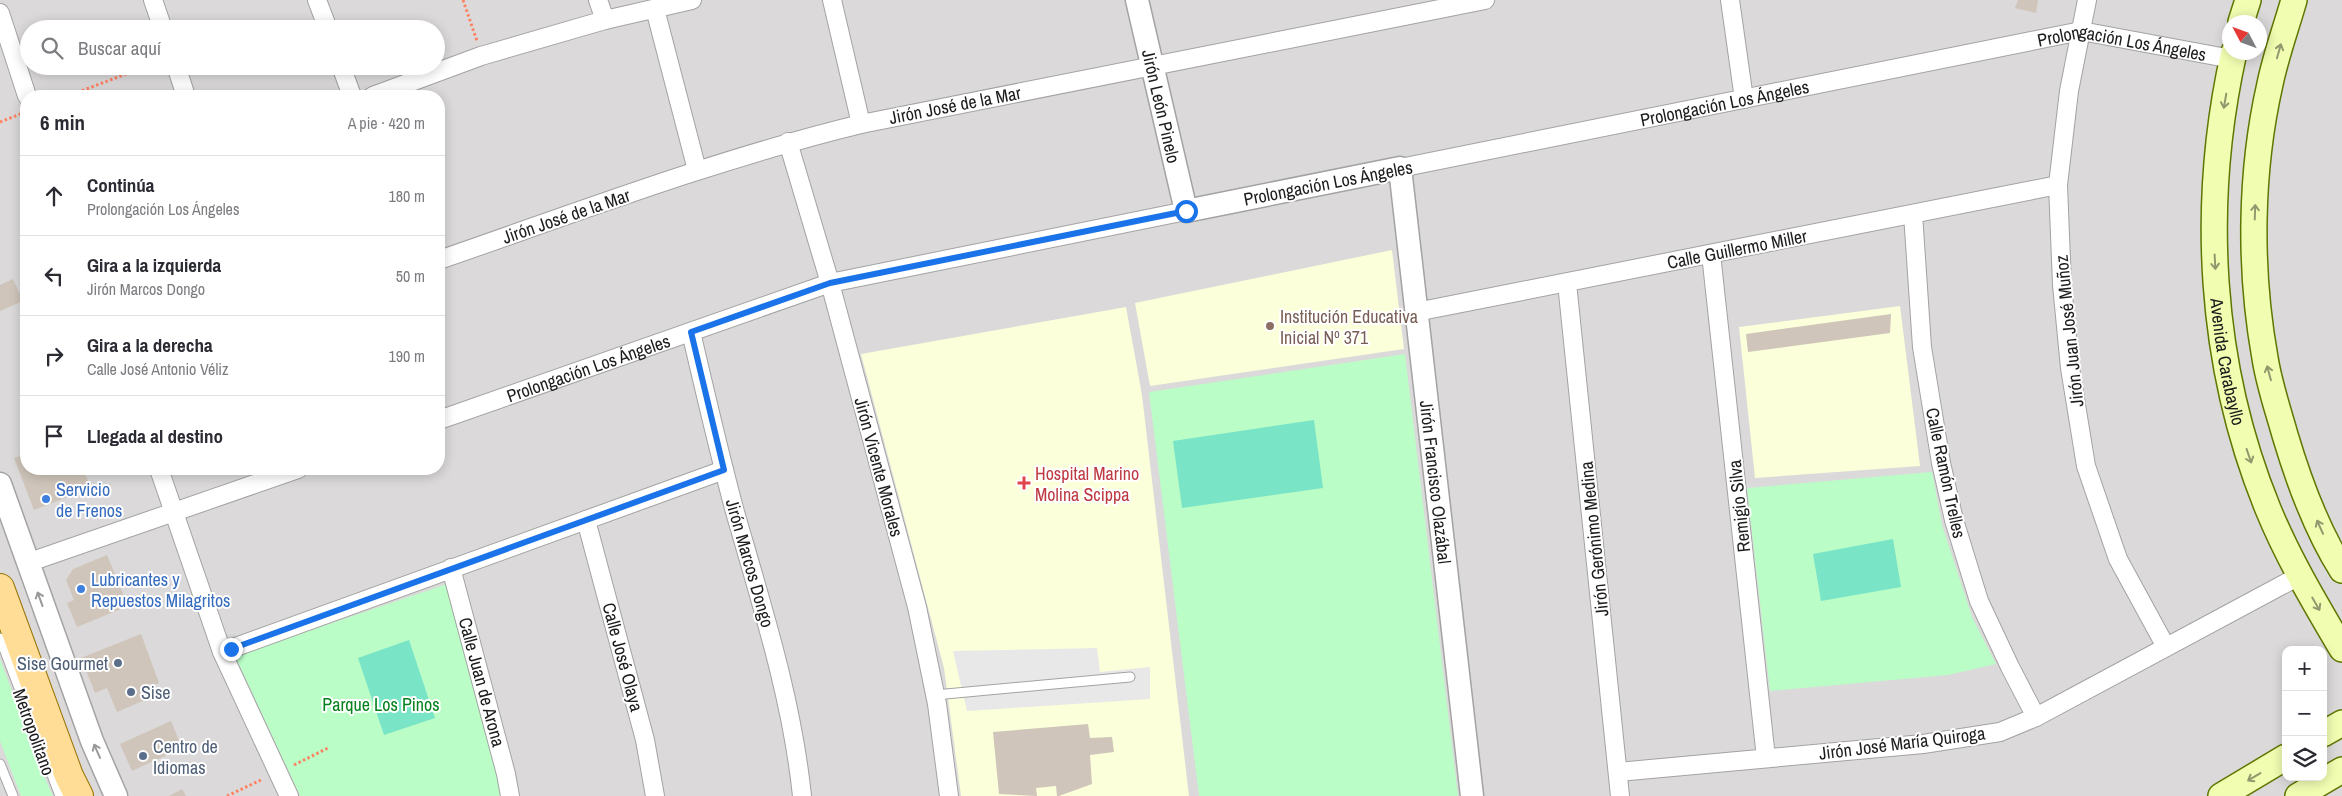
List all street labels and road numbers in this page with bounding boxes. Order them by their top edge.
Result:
street label: Prolongación Los Ángeles [2035,18,2208,66]
street label: Jirón León Pinelo [1136,47,1187,165]
street label: Prolongación Los Ángeles [1638,74,1811,132]
street label: Jirón José de la Mar [887,80,1023,130]
street label: Prolongación Los Ángeles [1241,154,1415,212]
street label: Jirón José de la Mar [499,182,633,250]
street label: Calle Guillermo Miller [1665,223,1809,275]
street label: Jirón Juan José Muñoz [2049,254,2089,408]
street label: Avenida Carabayllo [2205,296,2252,428]
street label: Prolongación Los Ángeles [503,328,673,408]
street label: Jirón Vicente Morales [848,395,910,539]
street label: Jirón Francisco Olazábal [1414,399,1458,565]
street label: Calle Ramón Trelles [1920,405,1972,541]
street label: Remigio Silva [1722,459,1756,553]
street label: Jirón Gerónimo Medina [1573,460,1615,618]
street label: Jirón Marcos Dongo [720,496,780,630]
street label: Calle José Olaya [596,600,650,714]
street label: Calle Juan de Arona [453,615,511,749]
street label: Metropolitano [7,685,61,779]
street label: Jirón José María Quiroga [1817,720,1987,766]

